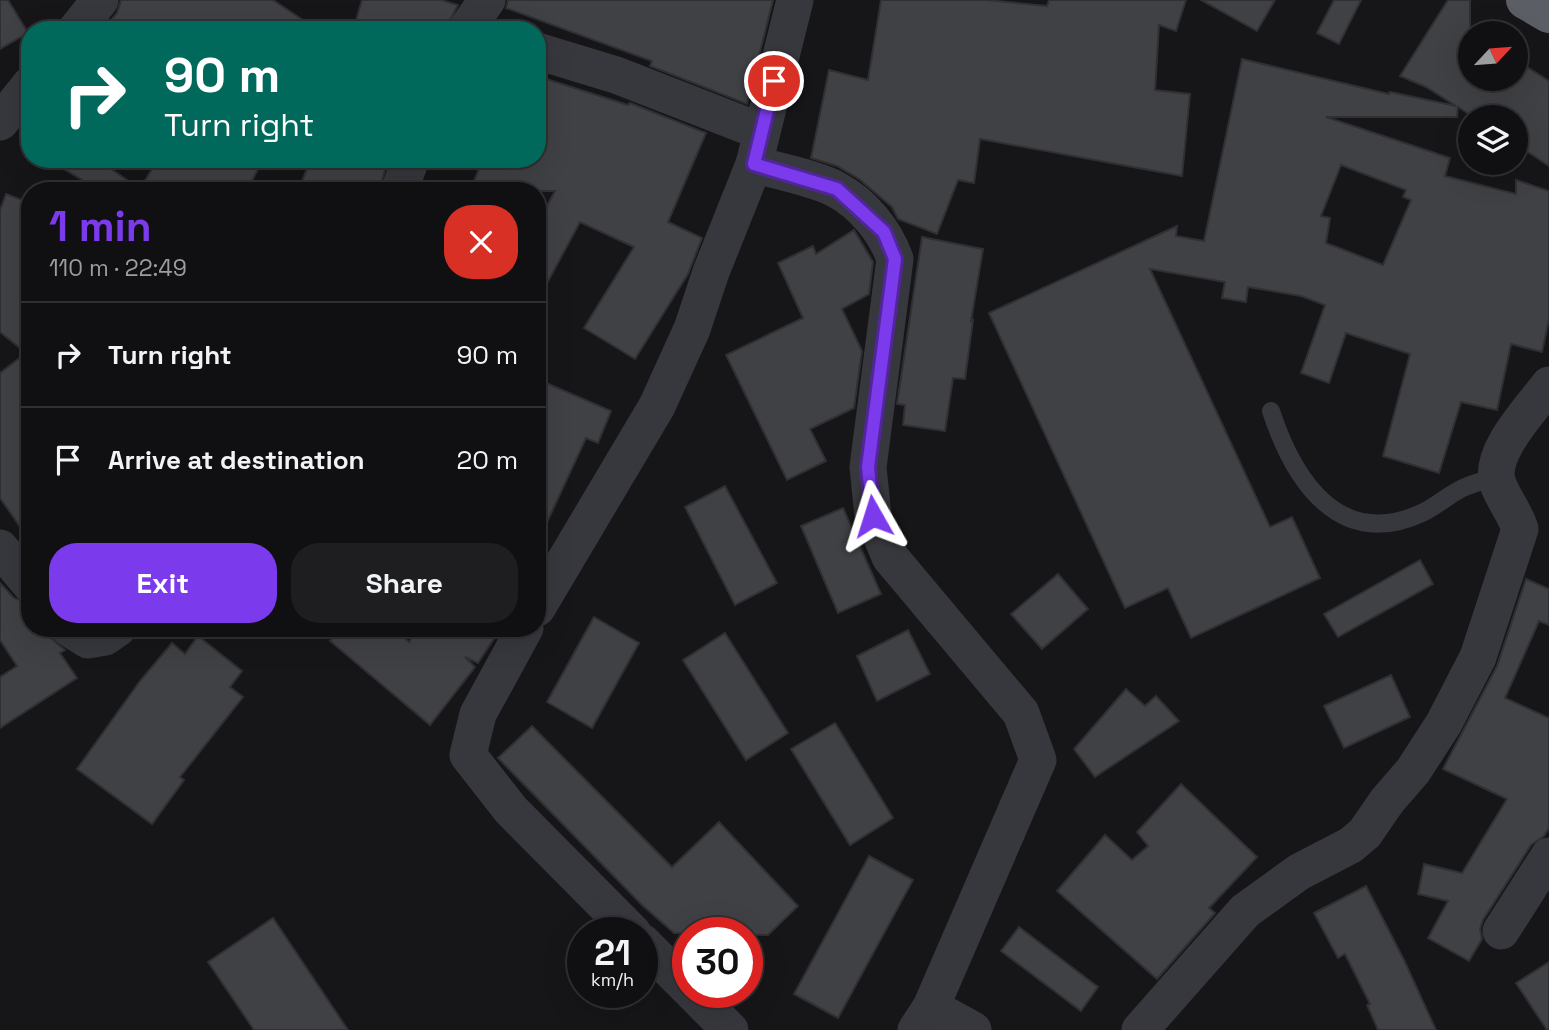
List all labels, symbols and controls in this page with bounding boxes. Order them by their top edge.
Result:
north arrow [1458,21,1528,91]
map controls [1458,21,1528,175]
text: 90 m [164,44,280,106]
icon: right [49,49,140,140]
pin [744,51,804,111]
icon: arrive [755,62,793,100]
text: Turn right [164,105,314,145]
button: layers [1458,105,1528,175]
text: 1 min [49,200,152,253]
button: close [444,205,518,279]
text: 110 m · 22:49 [49,253,187,283]
icon: right [49,336,87,374]
text: Turn right [108,338,232,372]
text: 90 m [456,338,518,372]
icon: arrive [49,441,87,479]
text: Arrive at destination [108,443,365,477]
text: 20 m [457,443,518,477]
position arrow [836,479,910,553]
button: Exit [49,543,277,623]
button: Share [291,543,518,623]
speed limit sign: 30 [672,917,763,1008]
text: 21 [594,931,631,975]
text: km/h [591,968,634,991]

